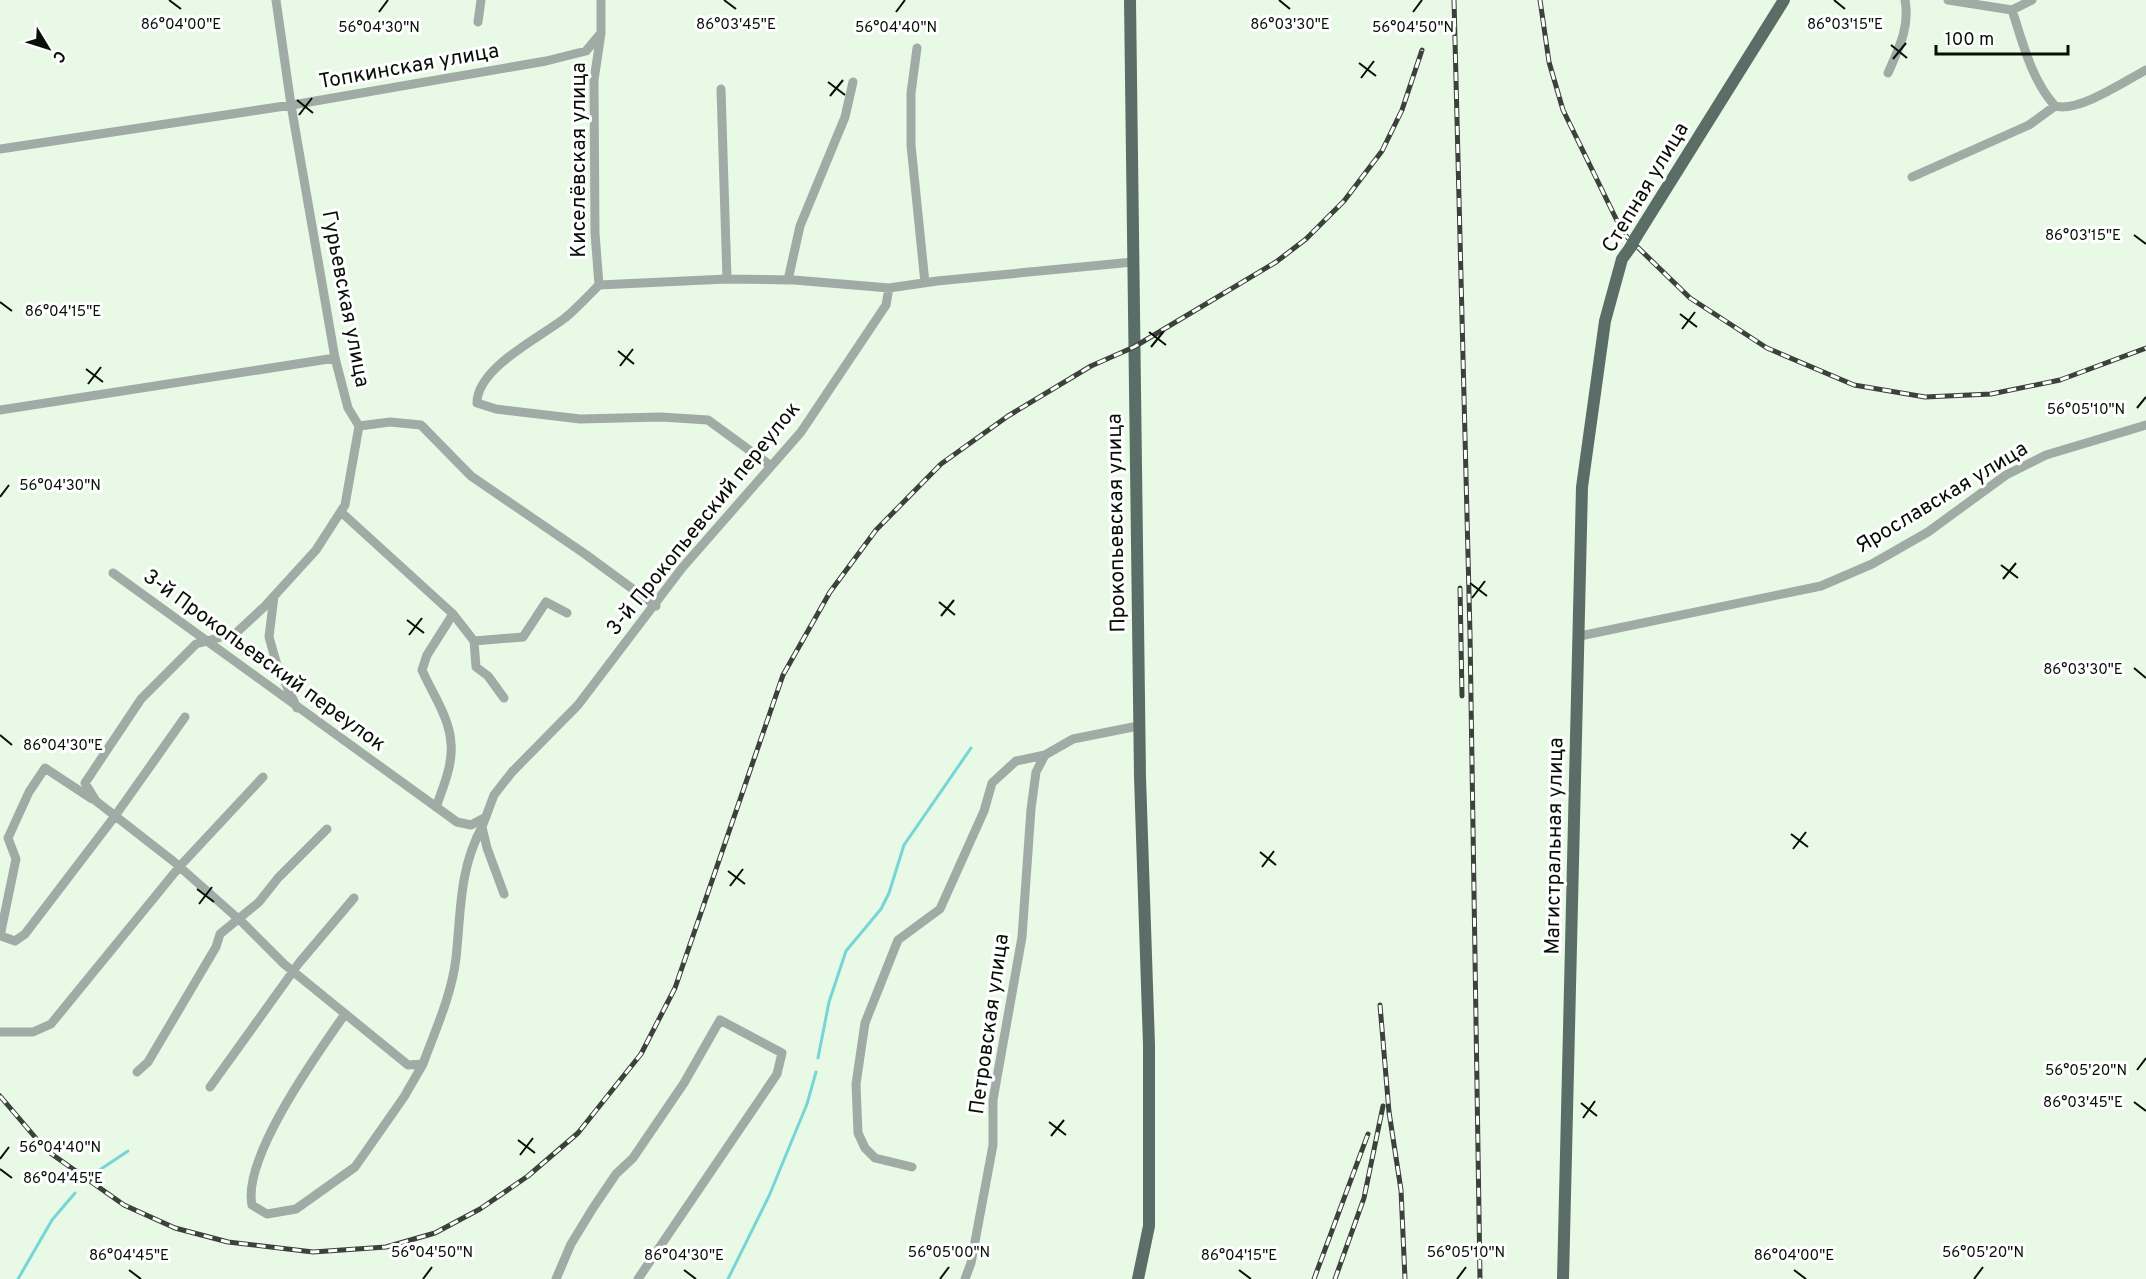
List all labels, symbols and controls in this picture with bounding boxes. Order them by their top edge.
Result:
text: 86°04'00"E [141,16,221,35]
text: 86°03'45"E [696,16,776,35]
text: 86°03'30"E [1250,16,1330,35]
text: 86°03'15"E [1807,16,1883,35]
north arrow [18,18,78,78]
scale bar [1936,18,2068,56]
text: 56°04'30"N [338,19,420,38]
text: 56°04'40"N [855,19,937,38]
text: 56°04'50"N [1372,19,1454,38]
text: 100 m [1945,29,1994,52]
street label: Топкинская улица [317,38,501,96]
text: С [47,46,69,66]
street label: Киселёвская улица [566,62,593,258]
street label: Степная улица [1596,118,1696,258]
street label: Гурьевская улица [315,208,375,390]
text: 86°03'15"E [2045,227,2121,246]
text: 86°04'15"E [25,303,101,322]
street label: 3-й Прокопьевский переулок [601,396,807,642]
text: 56°05'10"N [2047,401,2125,420]
street label: Прокопьевская улица [1102,413,1132,633]
street label: Ярославская улица [1851,436,2033,560]
text: 56°04'30"N [19,477,101,496]
street label: 3-й Прокопьевский переулок [137,564,391,758]
text: 86°03'30"E [2043,661,2123,680]
text: 86°04'30"E [23,737,103,756]
street label: Магистральная улица [1540,737,1570,955]
street label: Петровская улица [964,932,1016,1116]
text: 56°05'20"N [2045,1062,2127,1081]
text: 86°03'45"E [2043,1094,2123,1113]
text: 56°04'40"N [19,1139,101,1158]
text: 86°04'45"E [23,1170,103,1189]
text: 56°04'50"N [391,1244,473,1263]
text: 56°05'00"N [908,1244,990,1263]
text: 56°05'10"N [1427,1244,1505,1263]
text: 56°05'20"N [1942,1244,2024,1263]
text: 86°04'45"E [89,1247,169,1266]
text: 86°04'30"E [644,1247,724,1266]
text: 86°04'15"E [1201,1247,1277,1266]
text: 86°04'00"E [1754,1247,1834,1266]

